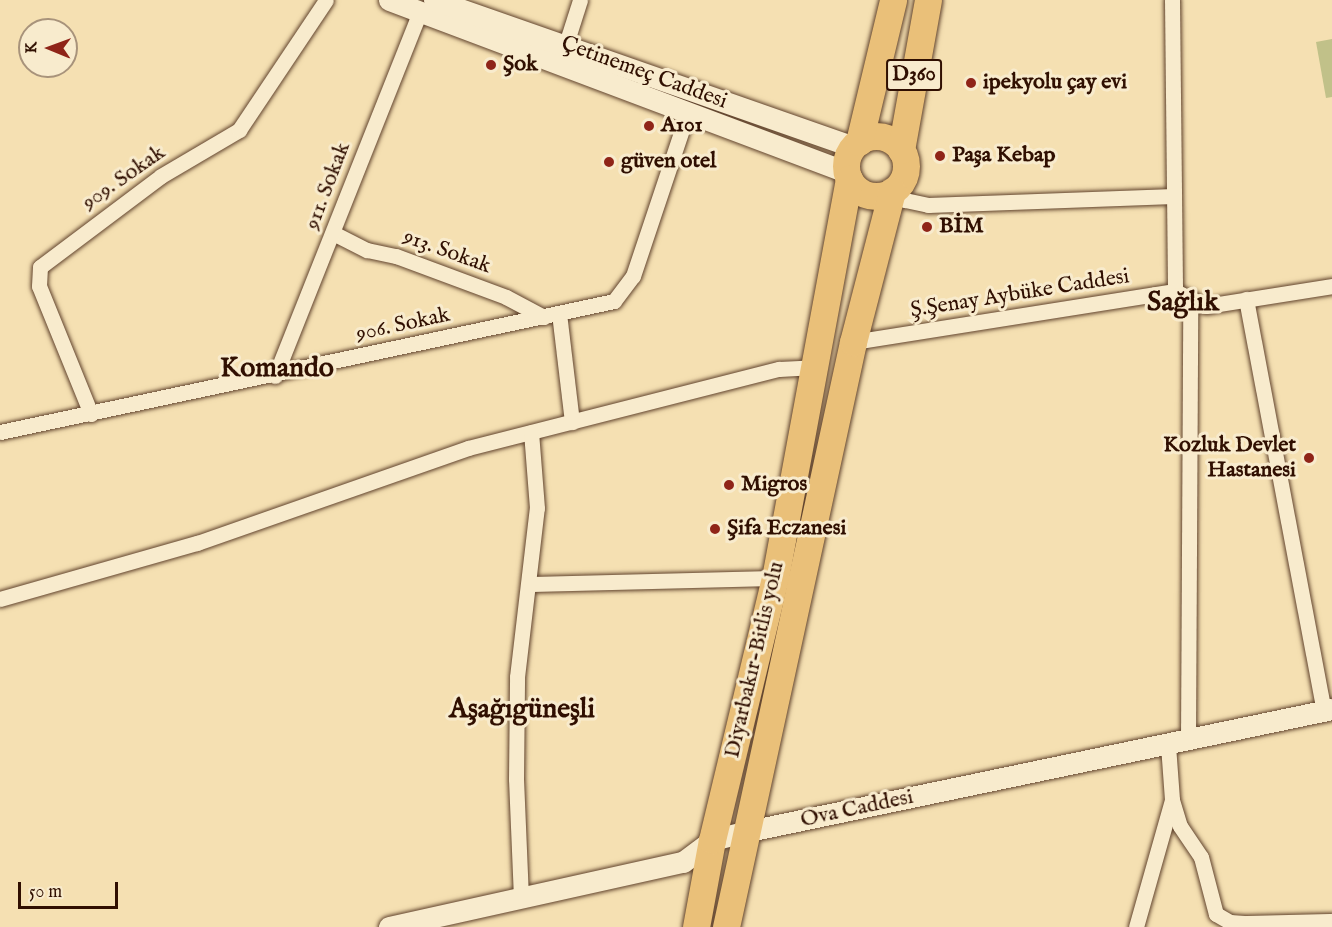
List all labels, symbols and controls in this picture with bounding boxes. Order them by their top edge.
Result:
north arrow [18,18,78,78]
street label: Çetinemeç Caddesi [557,31,731,115]
text: K [22,42,42,54]
place label: Şok [503,52,538,78]
road number: D360 [886,57,942,93]
marker: Şok [484,58,498,72]
place label: ipekyolu çay evi [983,70,1127,96]
marker: ipekyolu çay evi [964,76,978,90]
place label: A101 [661,113,703,139]
marker: A101 [642,119,656,133]
street label: 911. Sokak [299,139,357,233]
street label: 909. Sokak [77,140,171,216]
place label: Paşa Kebap [952,143,1055,169]
place label: güven otel [621,149,716,175]
marker: Paşa Kebap [933,149,947,163]
marker: güven otel [602,155,616,169]
place label: BİM [939,214,984,240]
marker: BİM [920,220,934,234]
street label: 913. Sokak [399,224,495,280]
street label: Ş.Şenay Aybüke Caddesi [909,264,1131,324]
district label: Sağlık [1147,286,1219,320]
street label: 906. Sokak [354,302,452,348]
district label: Komando [220,352,334,386]
place label: Kozluk Devlet Hastanesi [1163,432,1296,484]
marker: Kozluk Devlet Hastanesi [1300,449,1318,467]
place label: Migros [741,472,807,498]
marker: Migros [722,478,736,492]
place label: Şifa Eczanesi [727,516,846,542]
marker: Şifa Eczanesi [708,522,722,536]
street label: Diyarbakır-Bitlis yolu [720,559,790,761]
district label: Aşağıgüneşli [449,693,595,727]
street label: Ova Caddesi [798,784,916,834]
scale bar [21,870,122,908]
text: 50 m [29,881,62,904]

